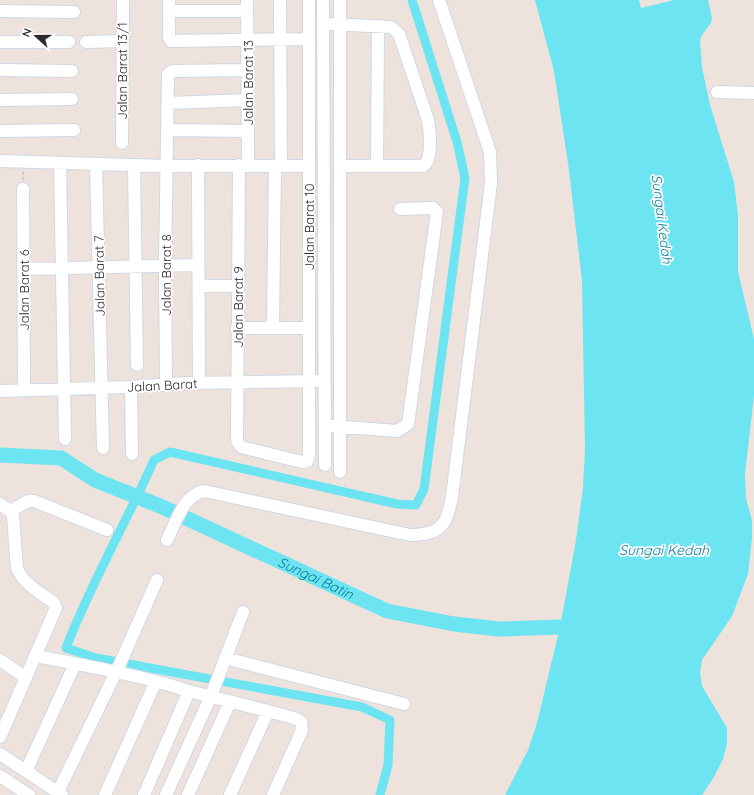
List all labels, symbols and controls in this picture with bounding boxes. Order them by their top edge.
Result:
north arrow [16,16,56,56]
street label: Jalan Barat 13/1 [114,22,130,120]
text: N [19,26,35,39]
street label: Jalan Barat 13 [240,40,256,126]
water label: Sungai Kedah [648,173,677,266]
street label: Jalan Barat 10 [301,183,317,270]
street label: Jalan Barat 8 [158,234,174,316]
street label: Jalan Barat 7 [90,235,108,317]
street label: Jalan Barat 6 [16,249,32,331]
street label: Jalan Barat 9 [230,266,246,348]
street label: Jalan Barat [126,375,198,395]
water label: Sungai Kedah [619,541,710,559]
water label: Sungai Batin [275,553,357,604]

